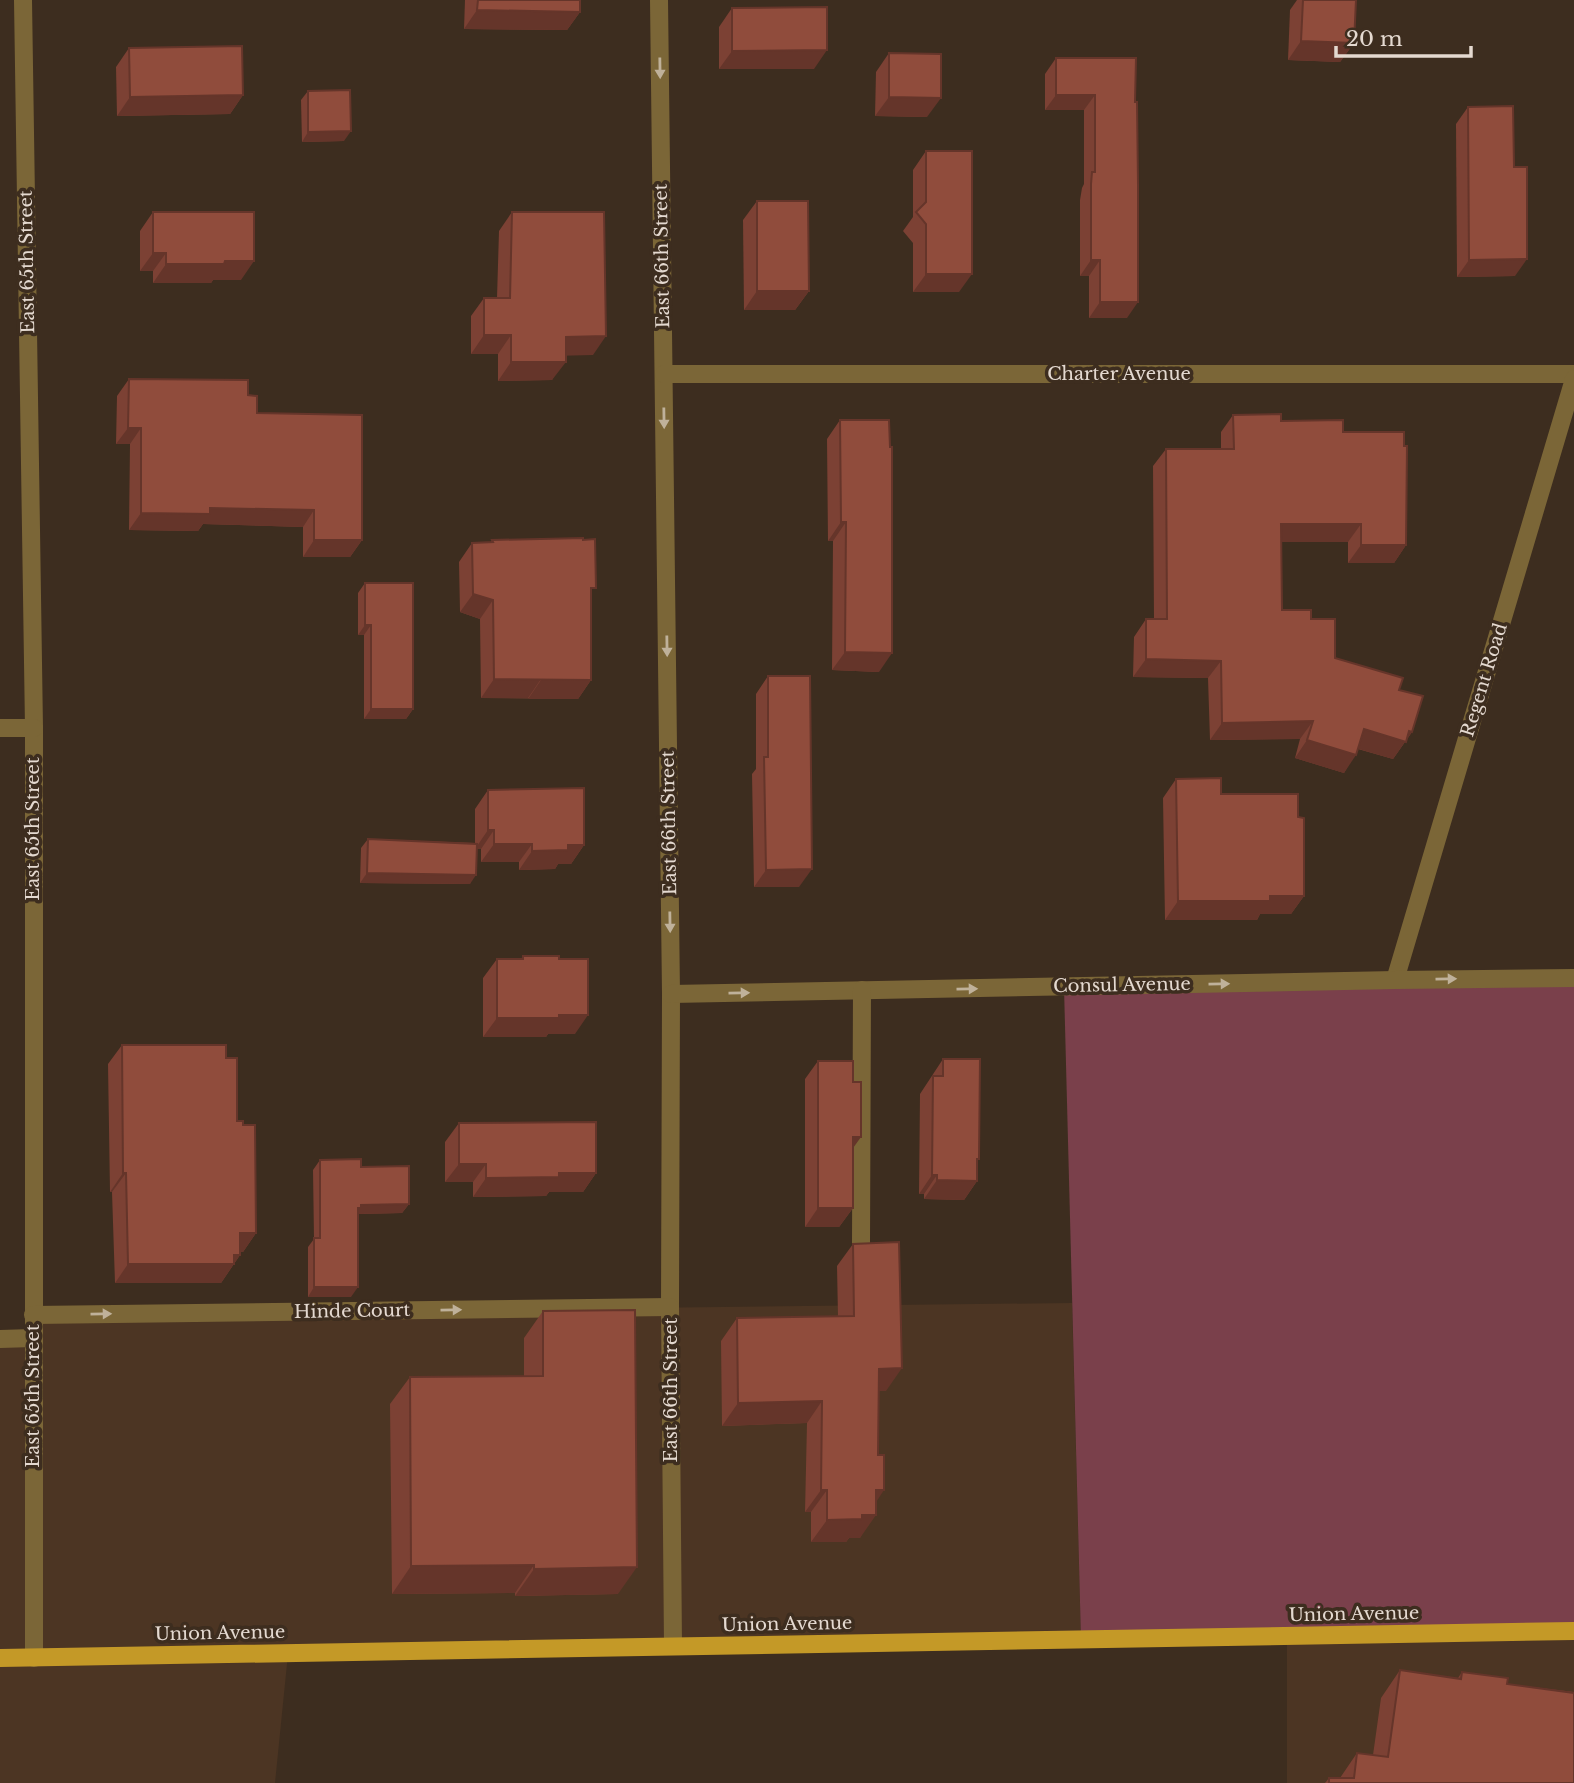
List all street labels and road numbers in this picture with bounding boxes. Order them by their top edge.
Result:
street label: East 66th Street [650,183,674,329]
street label: East 65th Street [15,190,39,334]
street label: Charter Avenue [1047,363,1191,385]
street label: Regent Road [1456,621,1512,739]
street label: East 66th Street [657,750,681,896]
street label: East 65th Street [22,757,44,901]
street label: Consul Avenue [1053,973,1191,997]
street label: Hinde Court [294,1299,411,1323]
street label: East 66th Street [660,1317,682,1462]
street label: East 65th Street [22,1324,44,1468]
street label: Union Avenue [1288,1602,1420,1626]
street label: Union Avenue [721,1612,853,1636]
street label: Union Avenue [154,1621,286,1645]

